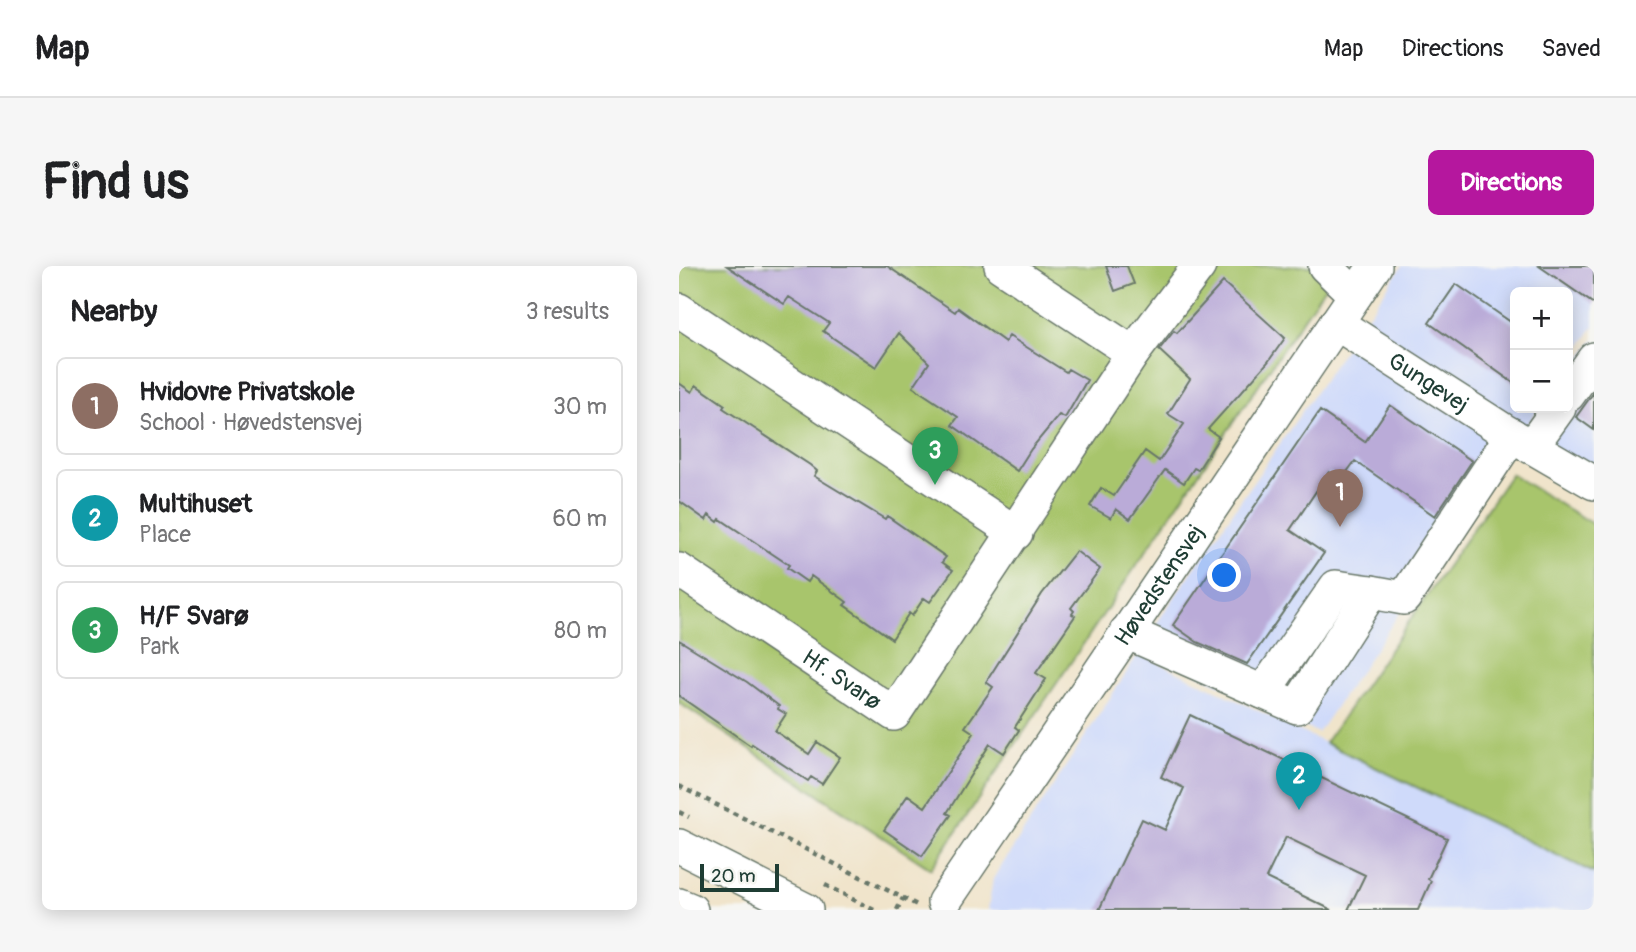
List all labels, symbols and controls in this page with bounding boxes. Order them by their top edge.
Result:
text: Map [35,28,90,69]
text: Map [1324,34,1364,63]
text: Directions [1402,34,1503,63]
text: Saved [1541,34,1601,63]
button: Directions [1428,150,1594,215]
text: Find us [42,152,189,213]
map controls [1510,287,1573,413]
button: + [1510,287,1573,350]
text: Nearby [70,293,157,330]
text: 3 results [526,297,609,326]
street label: Gungevej [1383,346,1474,419]
button: − [1510,350,1573,413]
text: Hvidovre Privatskole [139,376,354,408]
text: 1 [91,392,100,421]
text: 30 m [553,392,607,421]
text: School · Høvedstensvej [139,408,363,437]
pin: 3 [912,427,958,485]
pin: 1 [1317,469,1363,527]
text: Multihuset [139,488,252,520]
text: 2 [89,504,101,533]
text: 60 m [552,504,607,533]
street label: Høvedstensvej [1108,519,1211,651]
text: Place [139,520,191,549]
your location [1207,558,1241,592]
text: H/F Svarø [139,600,248,632]
text: 3 [89,616,101,645]
text: 80 m [554,616,607,645]
text: Park [139,632,179,661]
street label: Hf. Svarø [797,643,887,717]
pin: 2 [1276,752,1322,810]
scale bar [700,861,779,893]
text: 20 m [711,864,756,888]

